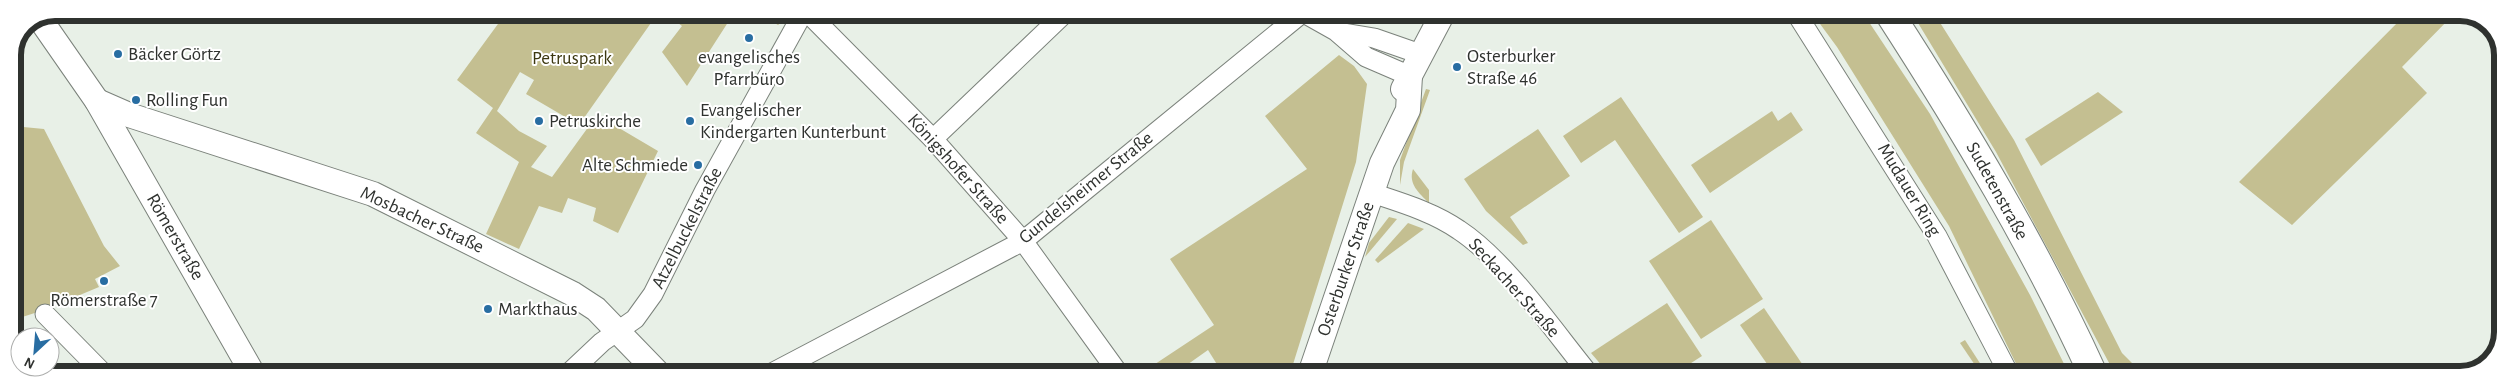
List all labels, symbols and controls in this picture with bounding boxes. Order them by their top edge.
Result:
marker: evangelisches Pfarrbüro [743,32,755,44]
place label: Bäcker Görtz [128,45,221,64]
place label: Osterburker Straße 46 [1467,47,1555,88]
marker: Bäcker Görtz [112,48,124,60]
place label: evangelisches Pfarrbüro [698,48,800,89]
park label: Petruspark [532,49,612,68]
marker: Osterburker Straße 46 [1451,61,1463,73]
place label: Rolling Fun [146,91,228,110]
marker: Rolling Fun [130,94,142,106]
place label: Evangelischer Kindergarten Kunterbunt [700,101,886,142]
street label: Königshofer Straße [904,110,1012,228]
place label: Petruskirche [549,112,641,131]
marker: Petruskirche [533,115,545,127]
marker: Evangelischer Kindergarten Kunterbunt [684,115,696,127]
street label: Gundelsheimer Straße [1015,128,1157,248]
street label: Sudetenstraße [1962,139,2032,243]
street label: Mudauer Ring [1874,140,1945,240]
place label: Alte Schmiede [582,156,688,175]
marker: Alte Schmiede [692,159,704,171]
street label: Atzelbuckelstraße [648,164,726,292]
street label: Mosbacher Straße [357,183,487,257]
street label: Römerstraße [143,191,207,283]
street label: Osterburker Straße [1314,199,1378,339]
street label: Seckacher Straße [1465,235,1563,341]
marker: Römerstraße 7 [98,275,110,287]
place label: Römerstraße 7 [50,291,158,310]
place label: Markthaus [498,300,578,319]
marker: Markthaus [482,303,494,315]
north arrow [10,327,60,377]
text: N [22,354,37,371]

